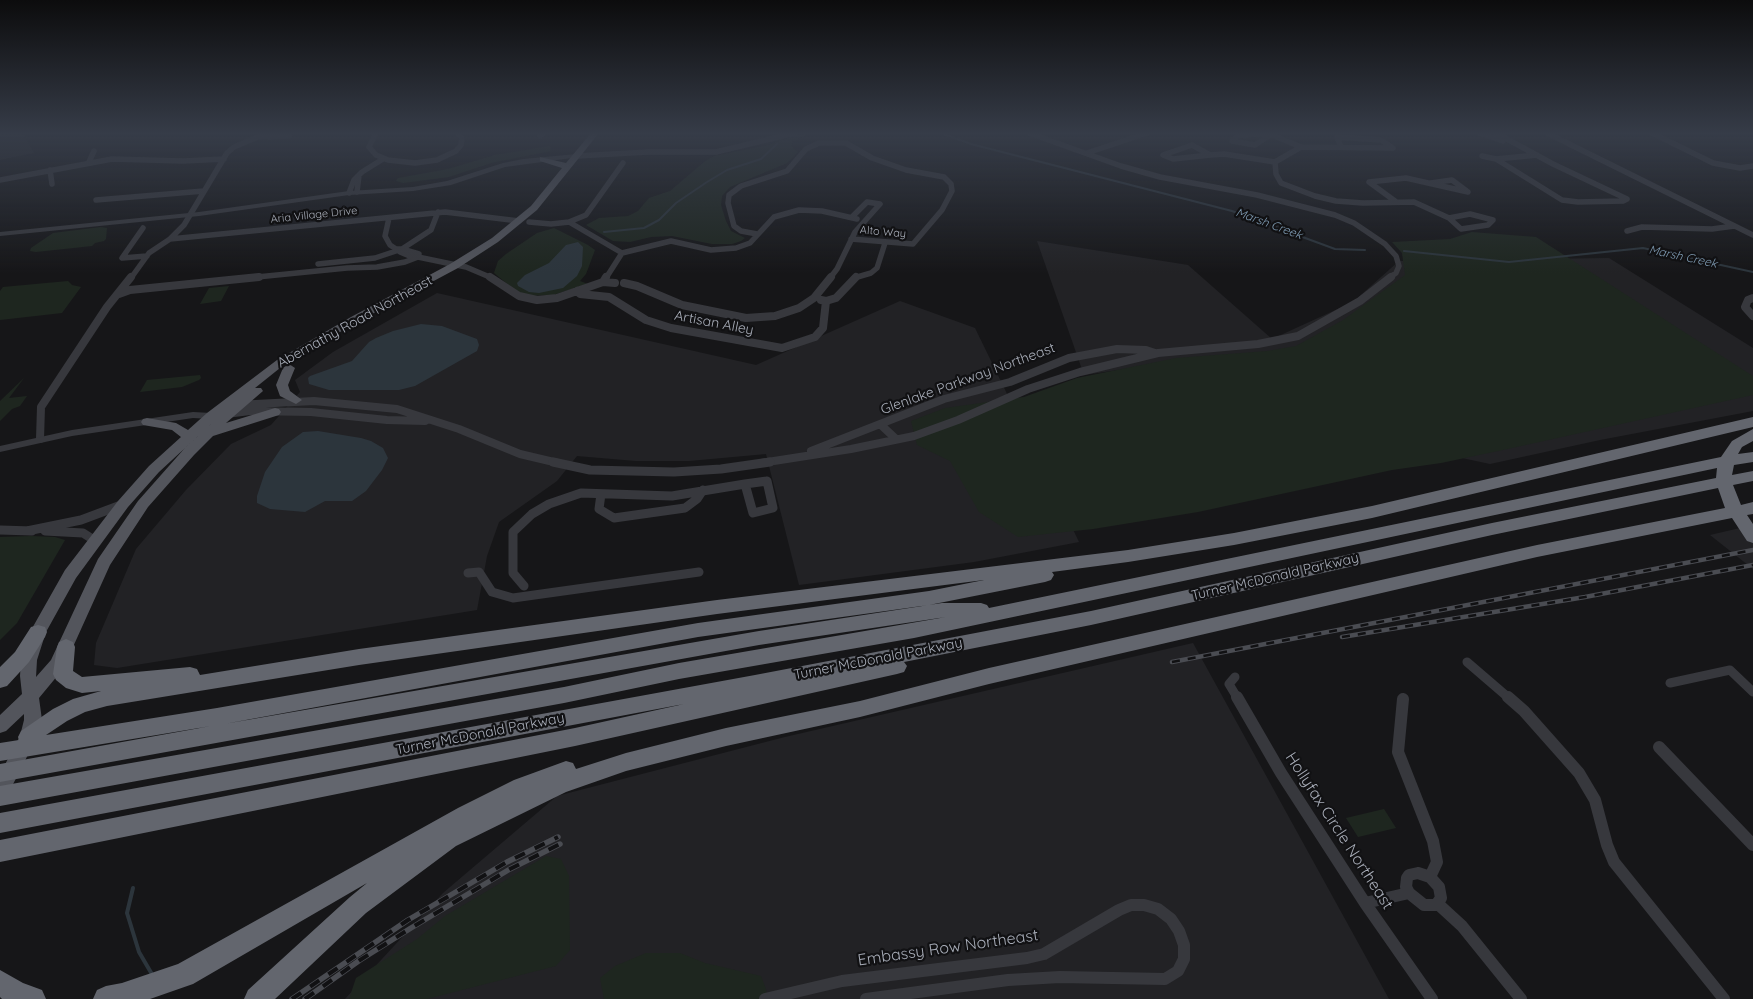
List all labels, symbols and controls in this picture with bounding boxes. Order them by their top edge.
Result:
street label: Aria Village Drive [270,204,358,226]
water label: Marsh Creek [1234,205,1304,243]
street label: Alto Way [859,223,907,241]
water label: Marsh Creek [1647,243,1719,271]
street label: Abernathy Road Northeast [274,272,436,372]
street label: Artisan Alley [673,307,755,339]
street label: Glenlake Parkway Northeast [878,340,1058,418]
street label: Turner McDonald Parkway [1190,550,1360,604]
street label: Turner McDonald Parkway [792,634,964,684]
street label: Turner McDonald Parkway [394,709,566,759]
street label: Hollyfax Circle Northeast [1281,749,1397,913]
street label: Embassy Row Northeast [857,926,1039,970]

